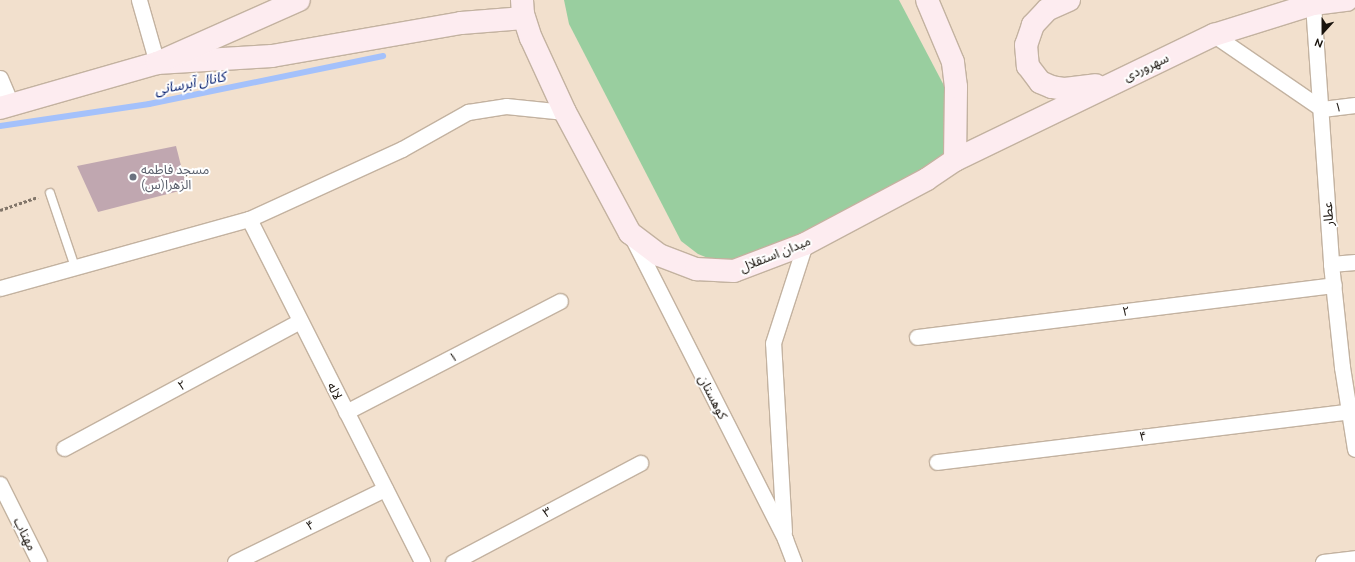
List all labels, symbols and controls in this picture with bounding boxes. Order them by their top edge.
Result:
north arrow [1303,12,1343,52]
text: N [1313,36,1325,50]
street label: سهروردی [1121,50,1171,84]
water label: کانال آبرسانی [153,68,227,98]
street label: ۱ [1333,99,1343,115]
place label: مسجد فاطمه الزهرا(س) [141,162,209,193]
marker: مسجد فاطمه الزهرا(س) [128,172,138,182]
street label: عطار [1319,201,1337,227]
street label: میدان استقلال [737,233,813,275]
street label: ۲ [1121,303,1131,319]
street label: ۱ [446,348,460,366]
street label: کوهستان [695,372,731,422]
street label: ۲ [175,376,189,394]
street label: لاله [324,380,346,402]
street label: ۴ [1138,428,1148,444]
street label: ۳ [540,503,554,521]
street label: مهتاب [10,515,40,553]
street label: ۴ [303,516,317,534]

